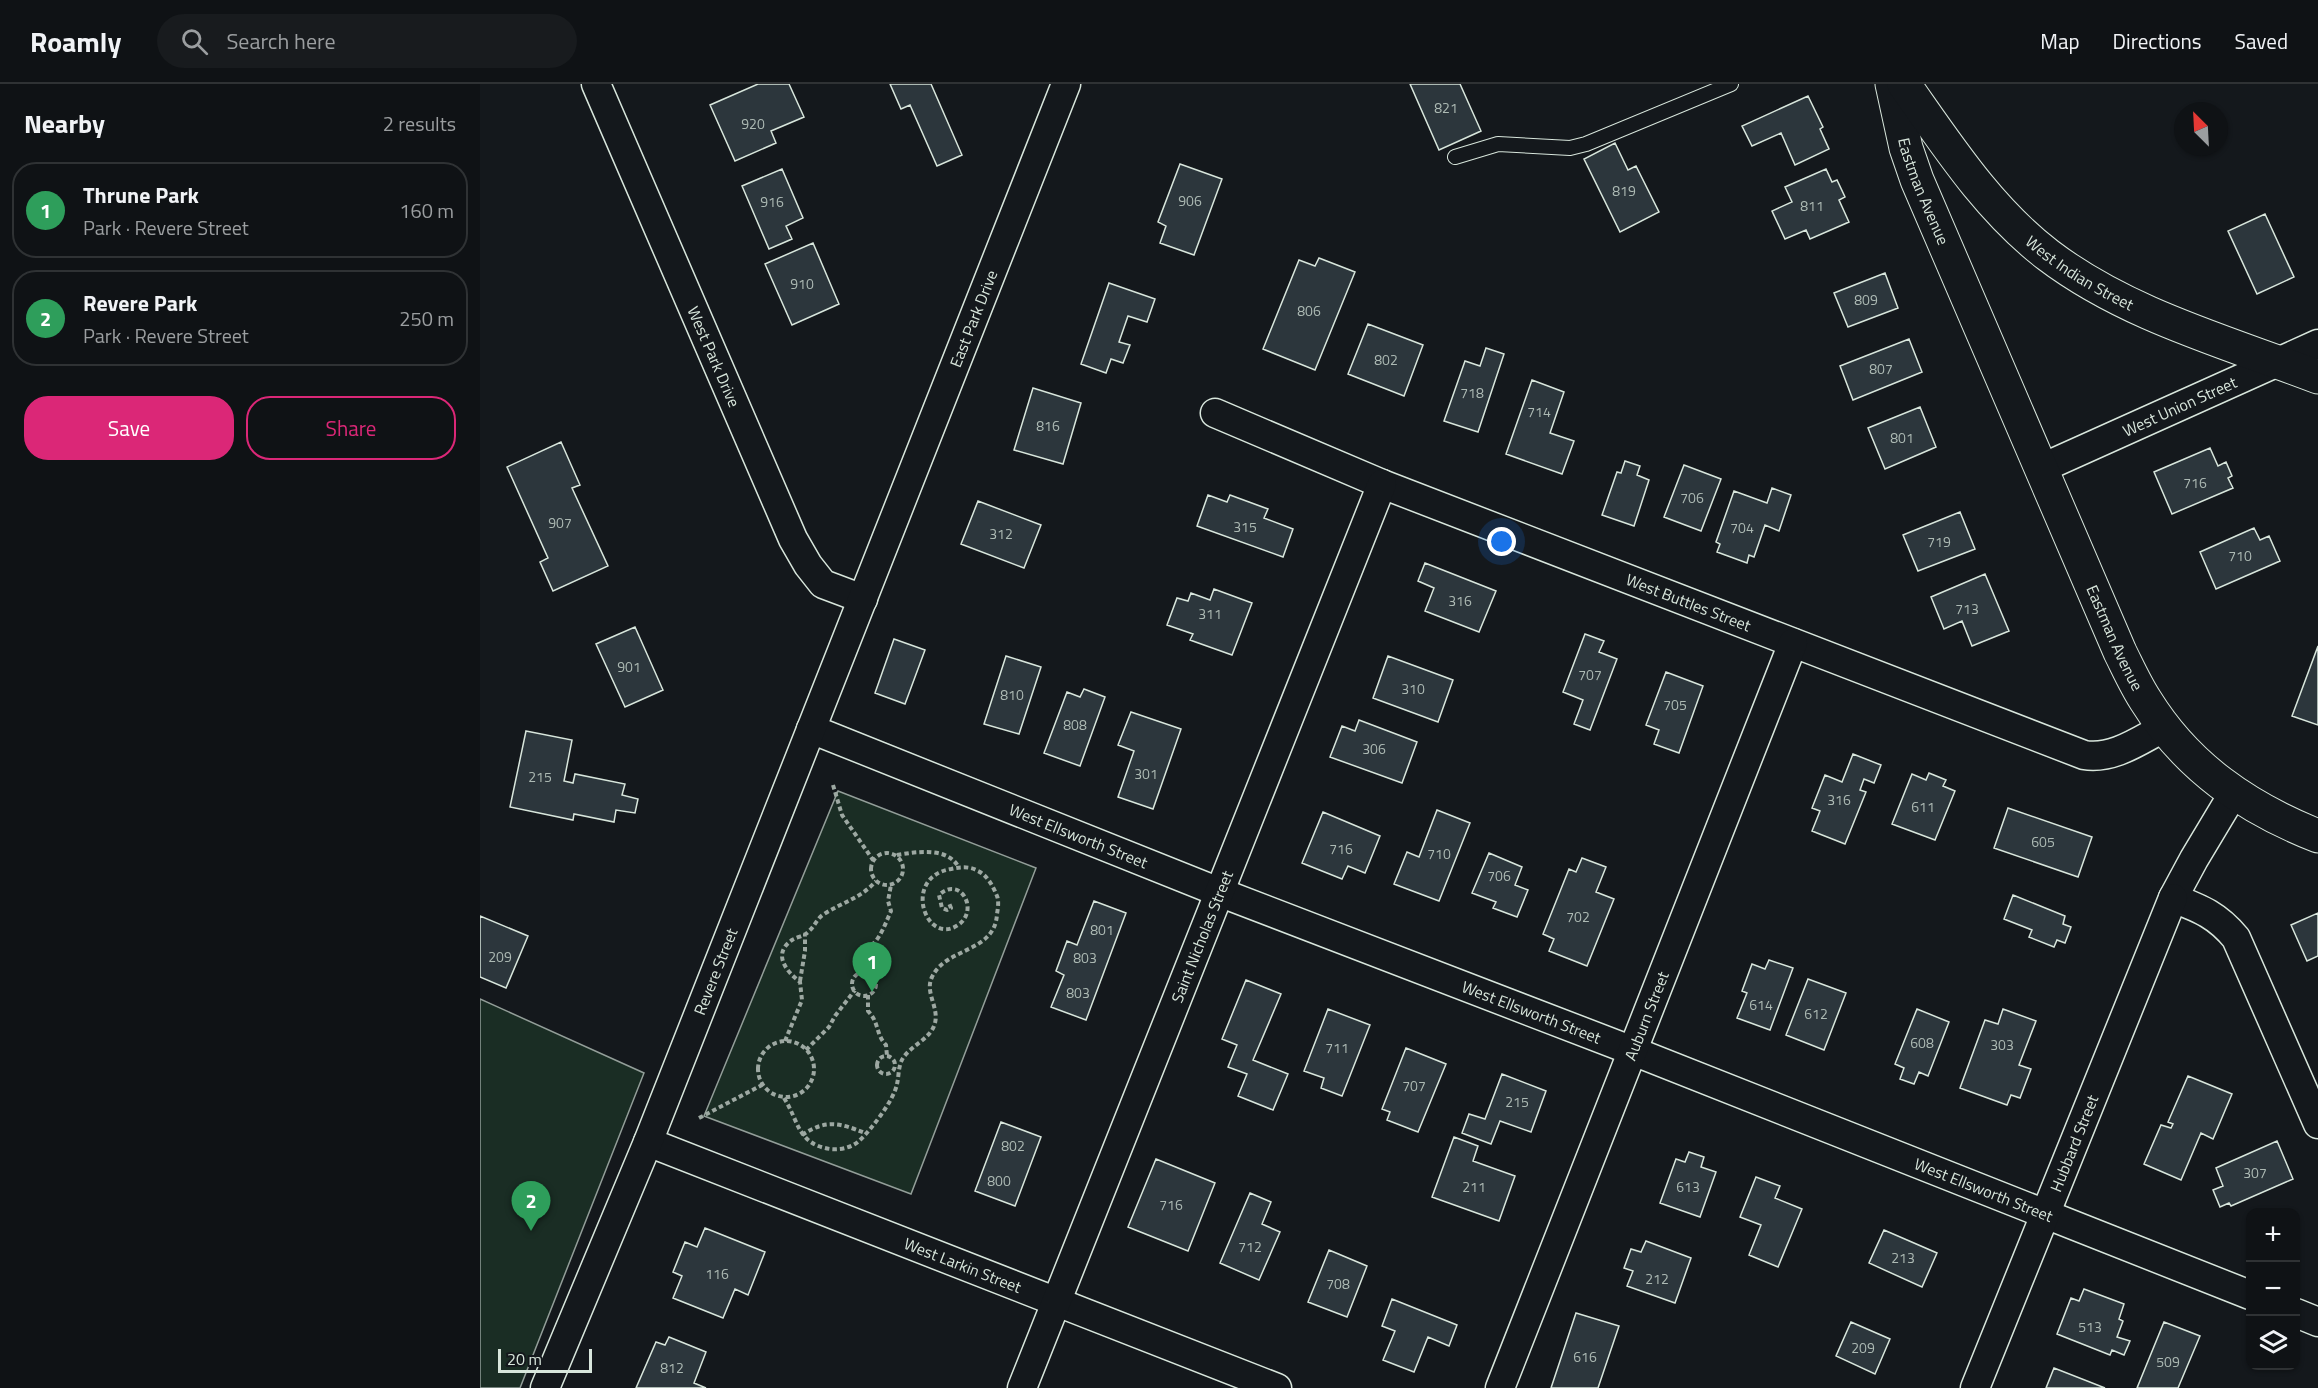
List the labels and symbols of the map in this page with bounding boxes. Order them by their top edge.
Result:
house number: 821 [1434,97,1458,118]
north arrow [2174,102,2228,156]
house number: 920 [741,113,765,134]
street label: Eastman Avenue [1892,135,1955,249]
house number: 819 [1612,180,1636,201]
house number: 906 [1178,190,1202,211]
house number: 916 [760,191,784,212]
house number: 811 [1800,195,1824,216]
street label: West Indian Street [2020,229,2138,316]
street label: East Park Drive [943,266,1003,371]
house number: 910 [790,273,814,294]
house number: 809 [1854,289,1878,310]
house number: 806 [1297,300,1321,321]
street label: West Park Drive [682,302,746,411]
house number: 802 [1374,349,1398,370]
house number: 807 [1869,358,1893,379]
street label: West Union Street [2119,370,2241,442]
house number: 718 [1460,382,1484,403]
house number: 714 [1527,401,1551,422]
house number: 816 [1036,415,1060,436]
house number: 801 [1890,427,1914,448]
house number: 716 [2183,472,2207,493]
house number: 706 [1680,487,1704,508]
house number: 907 [548,512,572,533]
house number: 315 [1233,516,1257,537]
house number: 704 [1730,517,1754,538]
house number: 312 [989,523,1013,544]
your location [1487,527,1516,556]
house number: 719 [1927,531,1951,552]
house number: 710 [2228,545,2252,566]
street label: West Buttles Street [1622,567,1755,637]
street label: Eastman Avenue [2081,581,2149,695]
house number: 316 [1448,590,1472,611]
house number: 713 [1955,598,1979,619]
house number: 311 [1198,603,1222,624]
house number: 901 [617,656,641,677]
house number: 707 [1578,664,1602,685]
house number: 310 [1401,678,1425,699]
house number: 810 [1000,684,1024,705]
house number: 705 [1663,694,1687,715]
house number: 808 [1063,714,1087,735]
house number: 306 [1362,738,1386,759]
house number: 301 [1134,763,1158,784]
house number: 215 [528,766,552,787]
house number: 316 [1827,789,1851,810]
house number: 611 [1911,796,1935,817]
street label: West Ellsworth Street [1006,797,1152,874]
house number: 605 [2031,831,2055,852]
house number: 716 [1329,838,1353,859]
house number: 710 [1427,843,1451,864]
house number: 706 [1487,865,1511,886]
street label: Saint Nicholas Street [1165,867,1239,1006]
house number: 702 [1566,906,1590,927]
house number: 801 [1090,919,1114,940]
street label: Revere Street [687,924,743,1019]
pin: 1 [852,942,892,992]
house number: 209 [488,946,512,967]
house number: 803 [1073,947,1097,968]
street label: Auburn Street [1618,967,1675,1064]
street label: West Ellsworth Street [1458,974,1605,1050]
house number: 803 [1066,982,1090,1003]
house number: 614 [1749,994,1773,1015]
house number: 612 [1804,1003,1828,1024]
house number: 608 [1910,1032,1934,1053]
house number: 303 [1990,1034,2014,1055]
house number: 711 [1325,1037,1349,1058]
house number: 707 [1402,1075,1426,1096]
house number: 215 [1505,1091,1529,1112]
street label: Hubbard Street [2044,1091,2104,1195]
house number: 802 [1001,1135,1025,1156]
street label: West Ellsworth Street [1911,1151,2057,1228]
house number: 307 [2243,1162,2267,1183]
house number: 800 [987,1170,1011,1191]
house number: 211 [1462,1176,1486,1197]
house number: 613 [1676,1176,1700,1197]
pin: 2 [512,1182,550,1231]
house number: 716 [1159,1194,1183,1215]
street label: West Larkin Street [900,1231,1025,1299]
house number: 712 [1238,1236,1262,1257]
house number: 213 [1891,1247,1915,1268]
house number: 116 [705,1263,729,1284]
house number: 212 [1645,1268,1669,1289]
house number: 708 [1326,1273,1350,1294]
house number: 513 [2078,1316,2102,1337]
house number: 209 [1851,1337,1875,1358]
scale bar [498,1346,592,1374]
house number: 616 [1573,1346,1597,1367]
house number: 509 [2156,1351,2180,1372]
house number: 812 [660,1357,684,1378]

